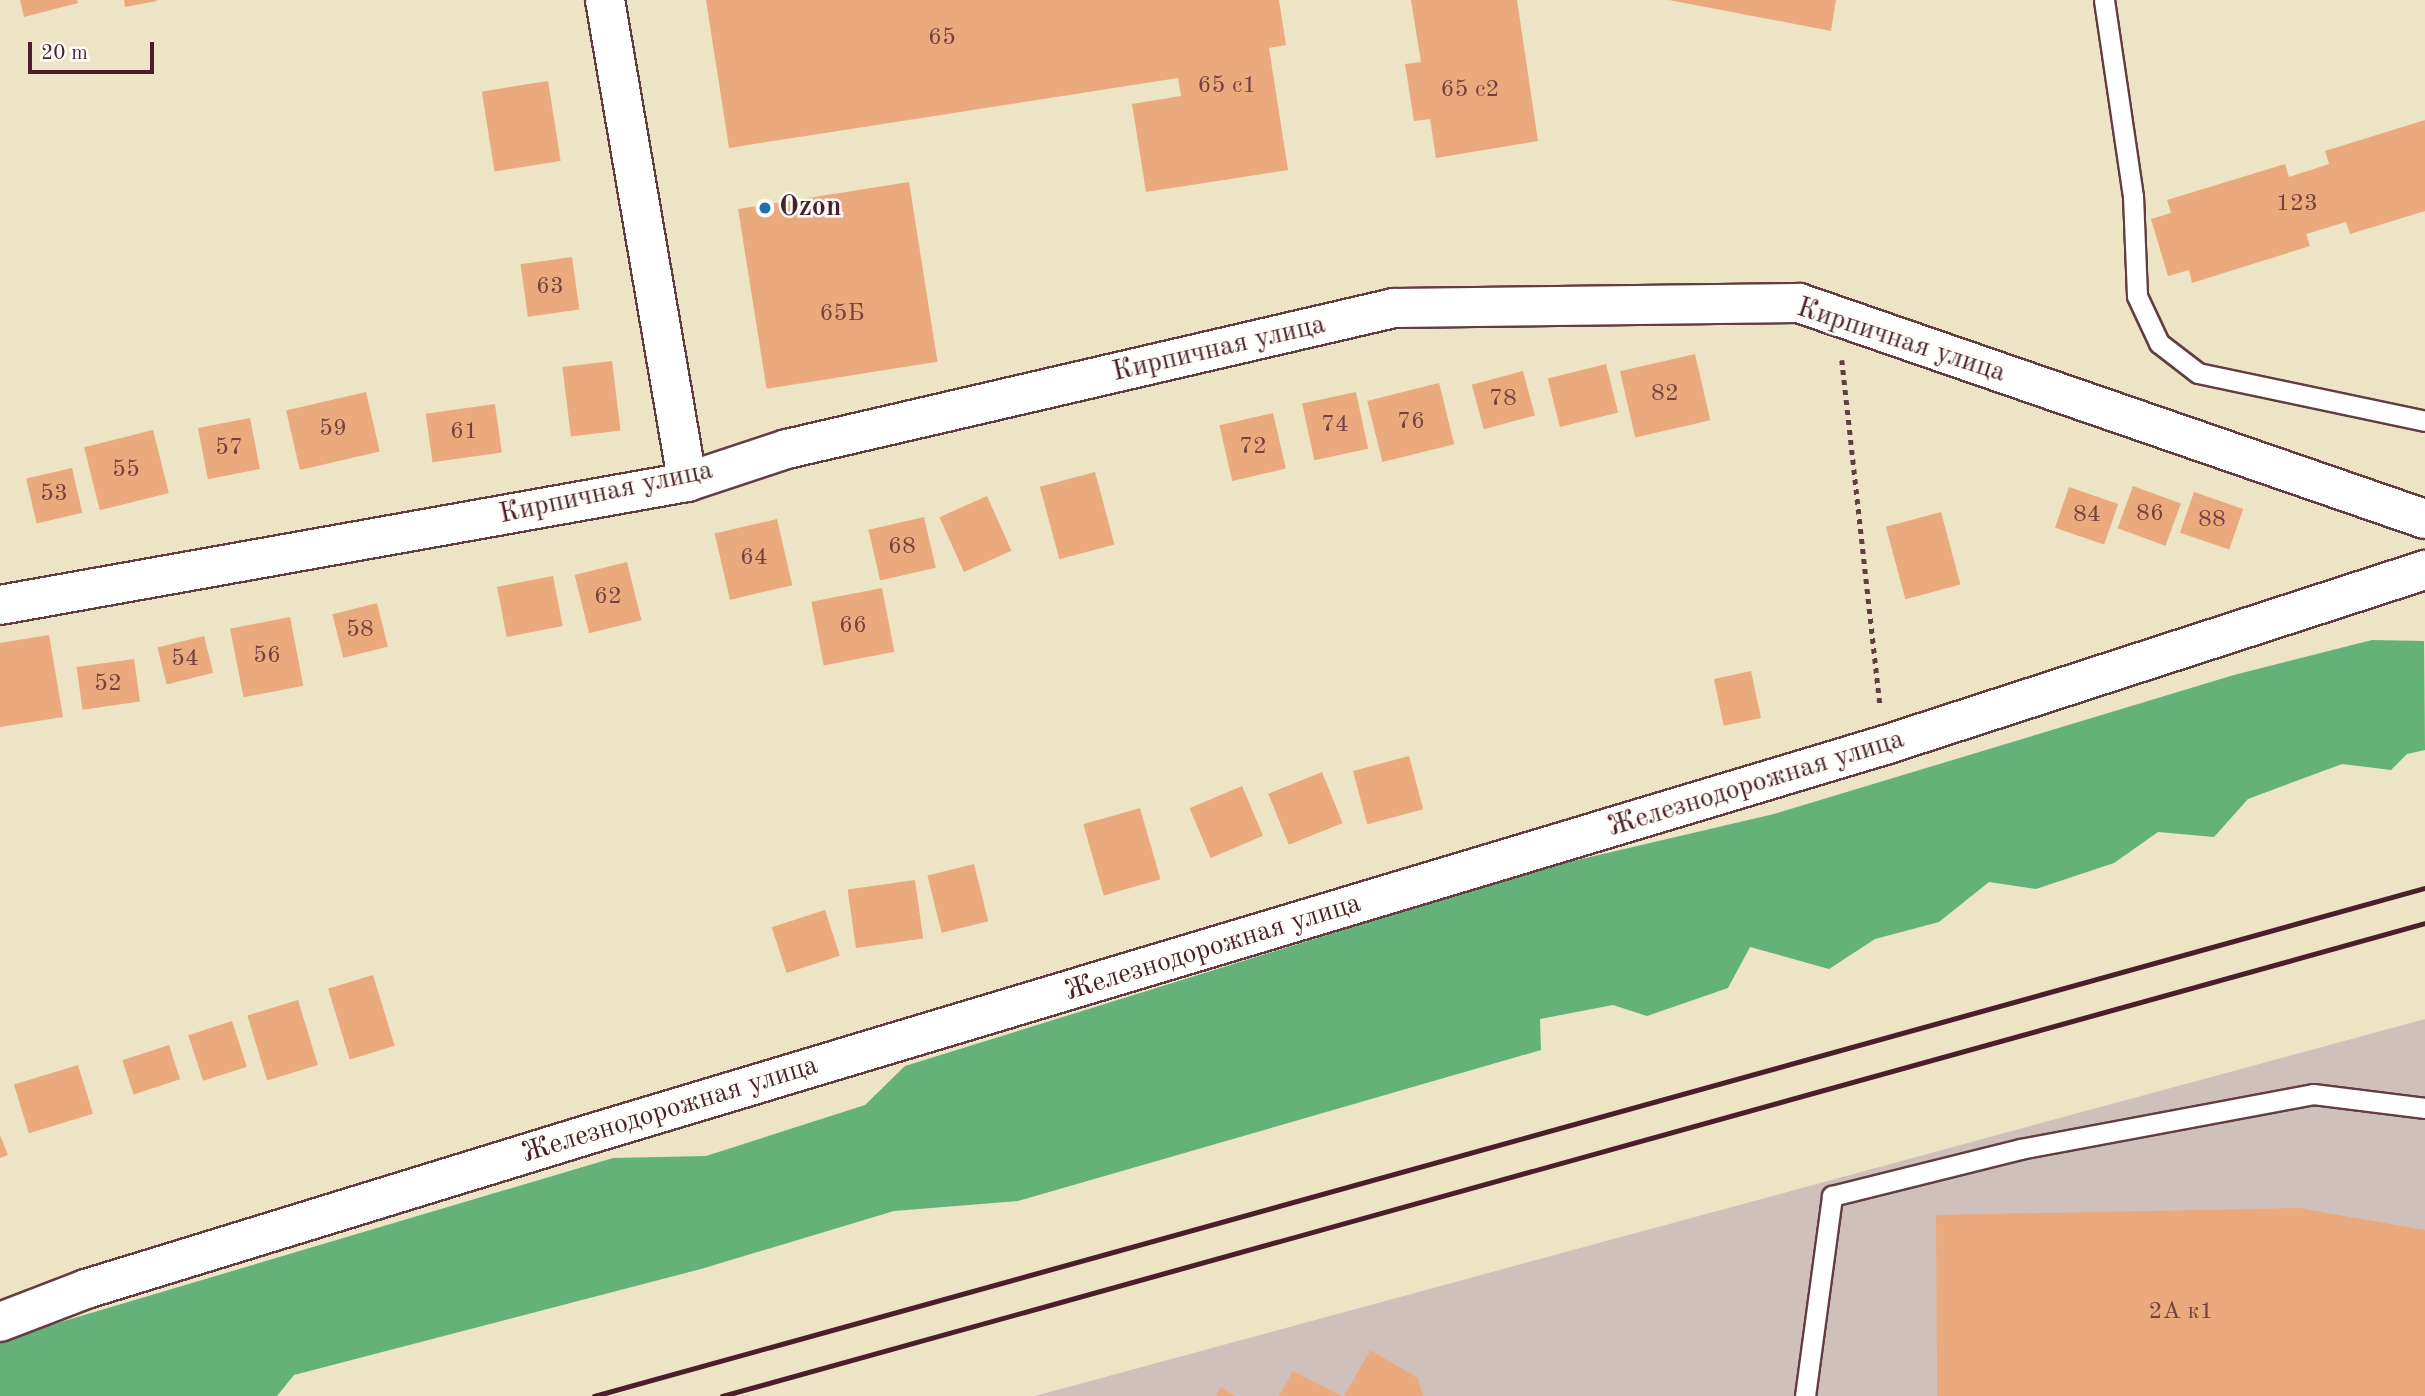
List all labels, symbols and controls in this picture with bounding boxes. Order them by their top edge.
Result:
house number: 65 [928,25,956,53]
scale bar [32,28,158,72]
text: 20 m [41,43,88,64]
house number: 65 c1 [1198,73,1256,101]
house number: 65 с2 [1441,77,1499,105]
place label: Ozon [779,191,841,225]
house number: 123 [2276,191,2318,219]
marker: Ozon [757,200,773,216]
house number: 63 [536,274,564,302]
street label: Кирпичная улица [1792,291,2010,391]
house number: 65Б [820,301,864,329]
street label: Кирпичная улица [1109,308,1329,390]
house number: 82 [1651,381,1679,409]
house number: 78 [1489,386,1517,414]
house number: 76 [1397,409,1425,437]
house number: 74 [1321,412,1349,440]
house number: 59 [319,416,347,444]
house number: 61 [450,419,478,447]
house number: 72 [1239,434,1267,462]
house number: 57 [215,435,243,463]
street label: Кирпичная улица [496,454,716,532]
house number: 55 [112,457,140,485]
house number: 53 [40,481,68,509]
house number: 86 [2136,501,2164,529]
house number: 84 [2073,502,2101,530]
house number: 88 [2198,507,2226,535]
house number: 68 [888,534,916,562]
house number: 64 [740,545,768,573]
house number: 62 [594,584,622,612]
house number: 66 [839,613,867,641]
house number: 58 [346,617,374,645]
house number: 56 [253,643,281,671]
house number: 54 [171,646,199,674]
house number: 52 [94,671,122,699]
street label: Железнодорожная улица [1604,723,1908,845]
street label: Железнодорожная улица [1061,887,1365,1009]
street label: Железнодорожная улица [518,1049,822,1171]
house number: 2А к1 [2149,1299,2213,1327]

